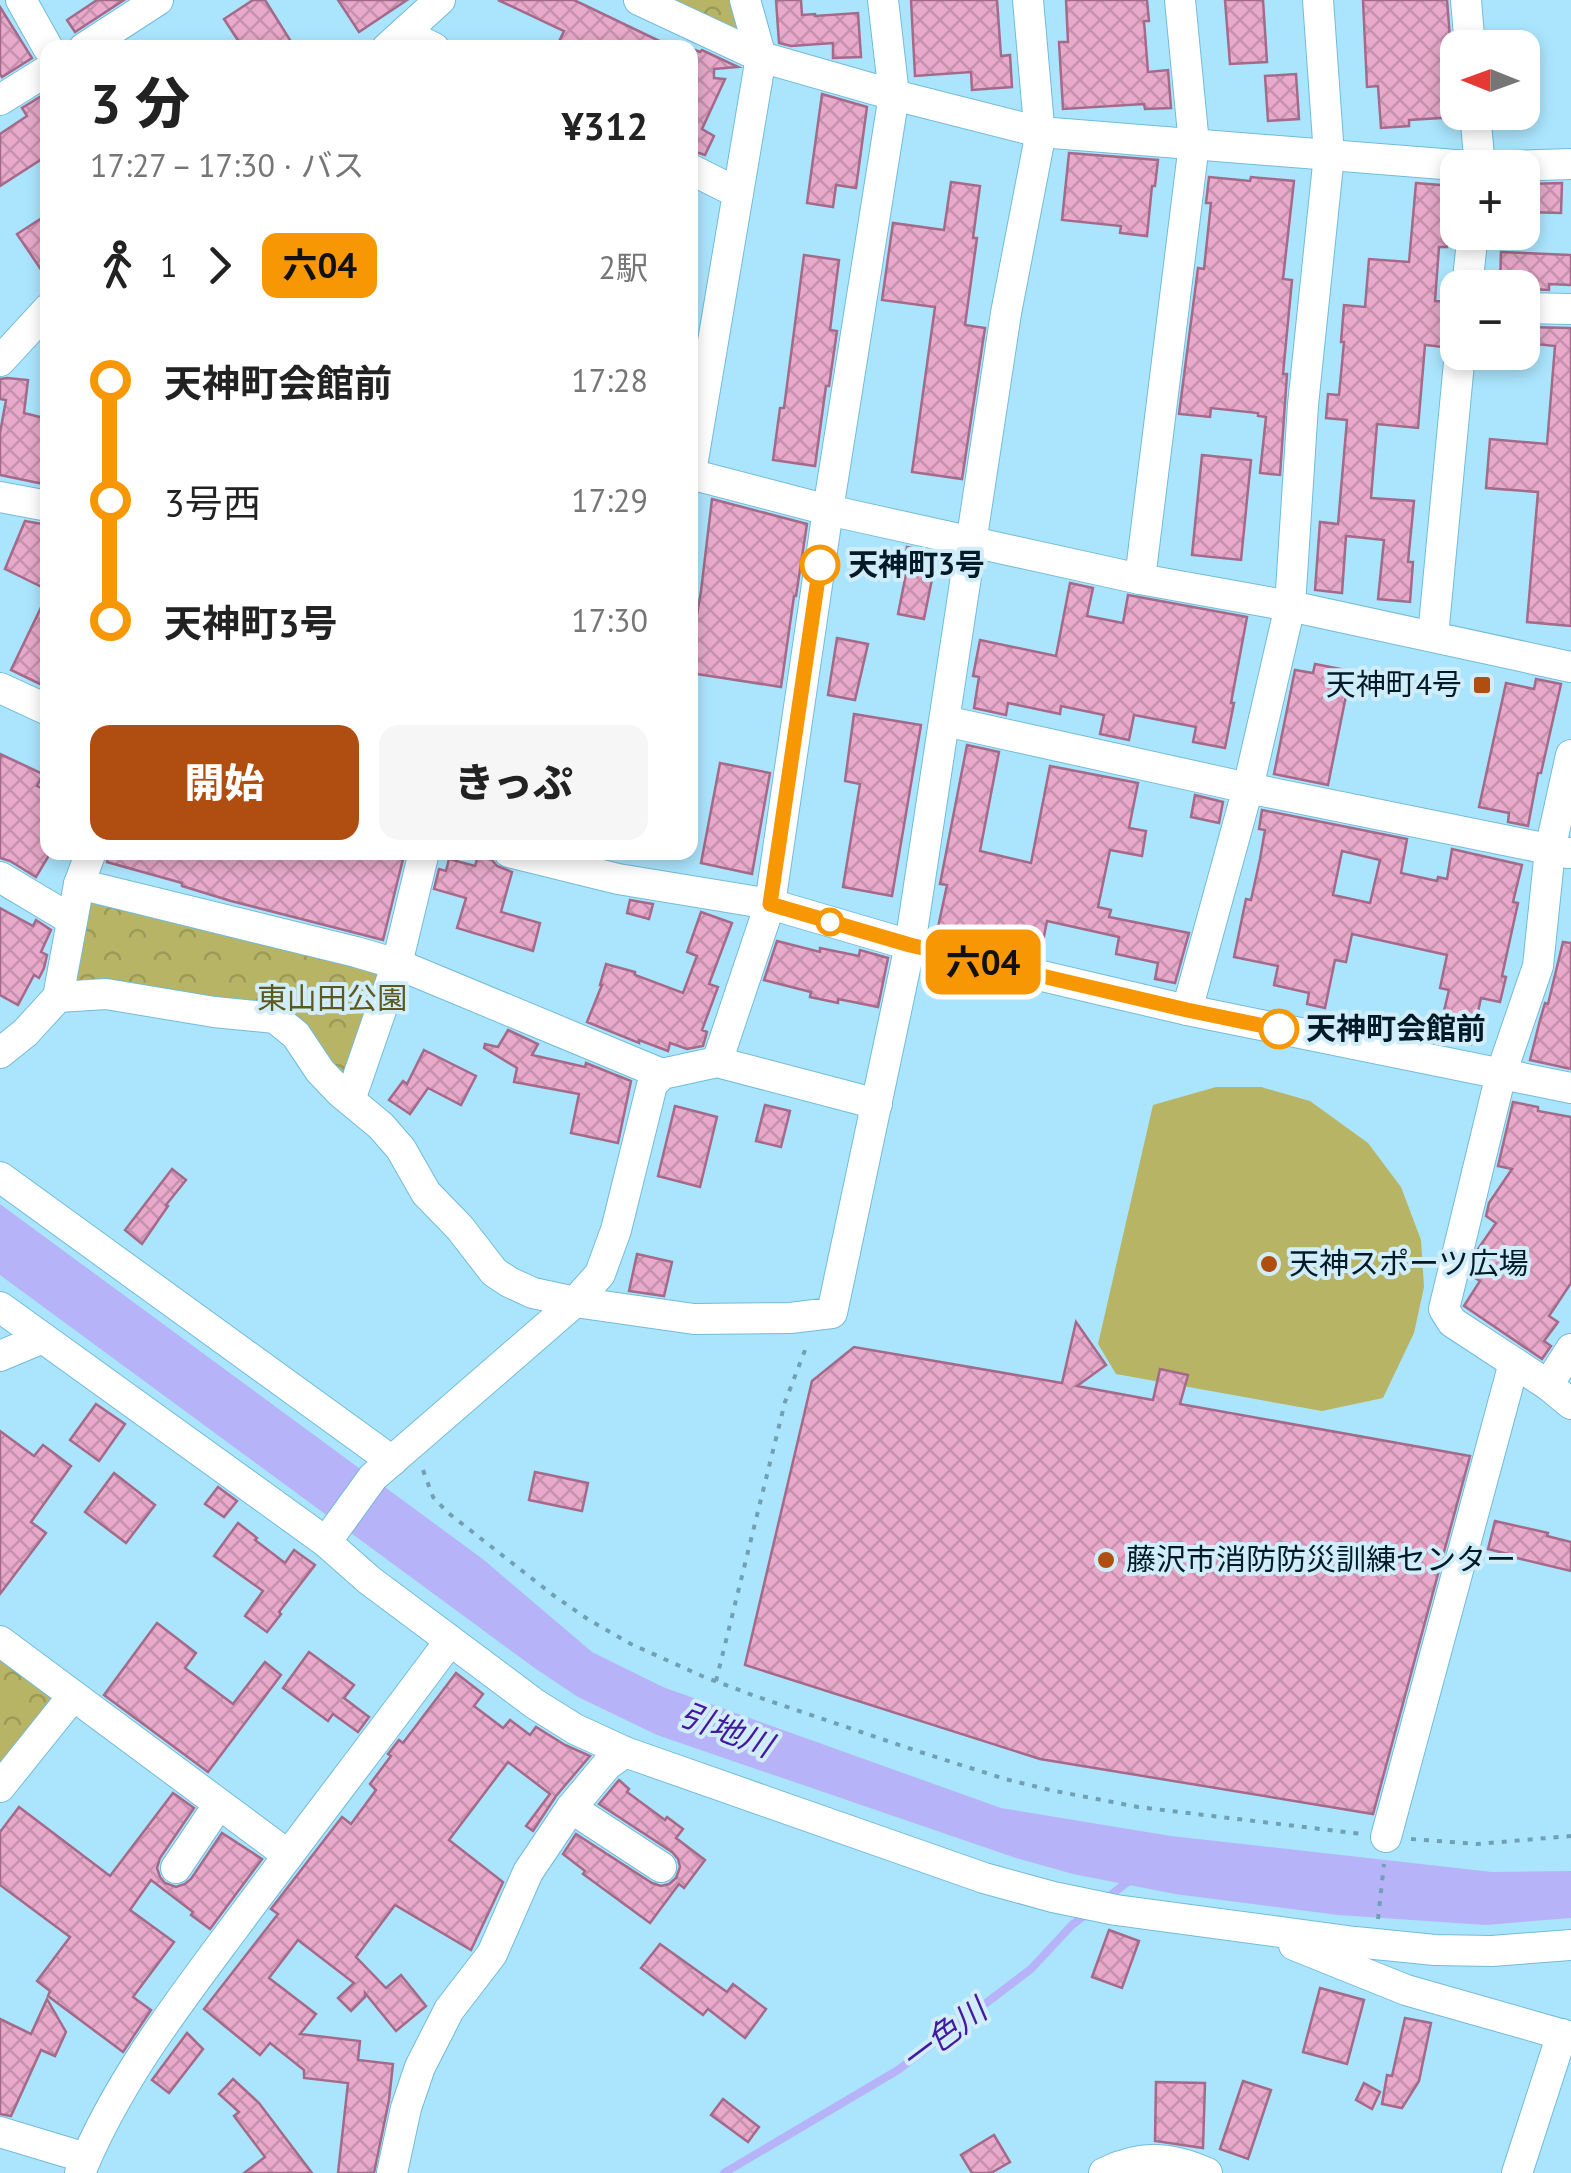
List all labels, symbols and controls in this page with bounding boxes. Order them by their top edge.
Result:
north arrow [1440,30,1540,130]
map controls [1440,30,1540,370]
text: 3 分 [90,67,190,138]
text: ¥312 [562,101,648,150]
text: 17:27 – 17:30 · バス [90,144,365,186]
button: + [1440,150,1540,250]
icon: walk [90,238,145,293]
icon: forward [192,238,247,293]
text: 六04 [282,242,357,288]
text: 1 [160,244,177,286]
text: 2駅 [599,246,648,288]
button: − [1440,270,1540,370]
text: 天神町会館前 [164,358,392,407]
text: 17:28 [571,359,648,401]
text: 3号西 [164,478,261,527]
text: 17:29 [571,479,648,521]
place label: 天神町3号 [848,544,985,583]
marker: 天神町3号 [801,546,839,584]
text: 天神町3号 [164,598,338,647]
text: 17:30 [571,599,648,641]
place label: 天神町4号 [1326,664,1462,703]
marker: 天神町4号 [1471,674,1493,696]
button: 開始 [90,725,359,840]
button: きっぷ [379,725,648,840]
unlabelled marker [817,909,843,935]
line badge: 六04 [926,930,1040,994]
text: 六04 [946,939,1020,985]
park label: 東山田公園 [257,978,407,1017]
place label: 天神町会館前 [1306,1008,1486,1047]
marker: 天神町会館前 [1260,1010,1298,1048]
place label: 天神スポーツ広場 [1289,1243,1528,1282]
marker: 天神スポーツ広場 [1258,1253,1280,1275]
place label: 藤沢市消防防災訓練センター [1126,1539,1516,1578]
marker: 藤沢市消防防災訓練センター [1095,1549,1117,1571]
water label: 引地川 [674,1692,781,1767]
water label: 一色川 [892,1987,997,2080]

